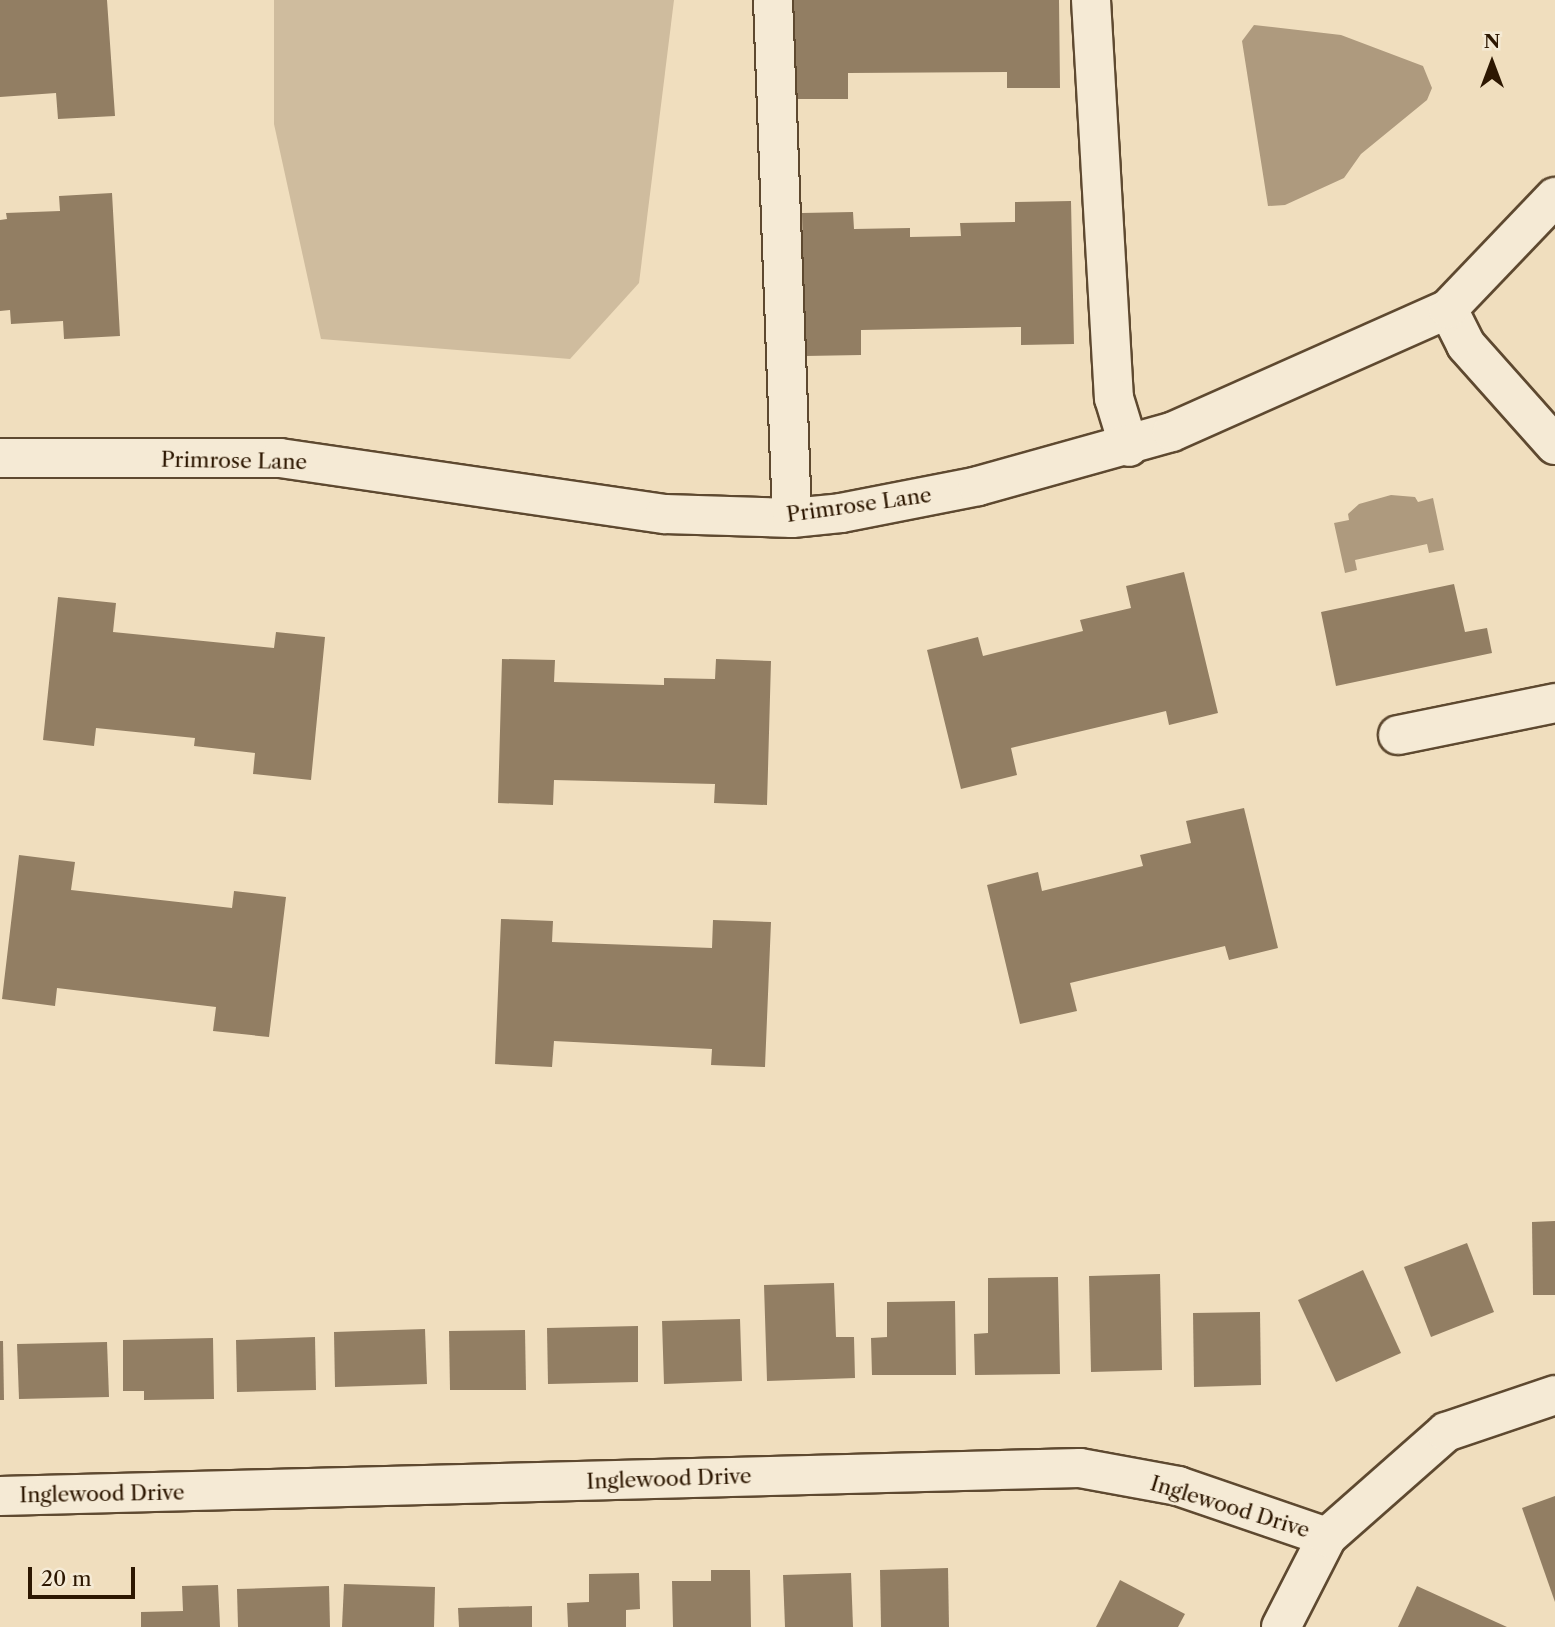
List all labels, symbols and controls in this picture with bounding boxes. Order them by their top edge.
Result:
north arrow [1457,28,1527,98]
text: N [1484,30,1500,53]
street label: Primrose Lane [161,447,307,475]
street label: Primrose Lane [785,482,933,528]
street label: Inglewood Drive [586,1464,752,1494]
street label: Inglewood Drive [1147,1471,1313,1543]
street label: Inglewood Drive [19,1480,185,1508]
scale bar [32,1554,138,1598]
text: 20 m [41,1566,92,1591]

